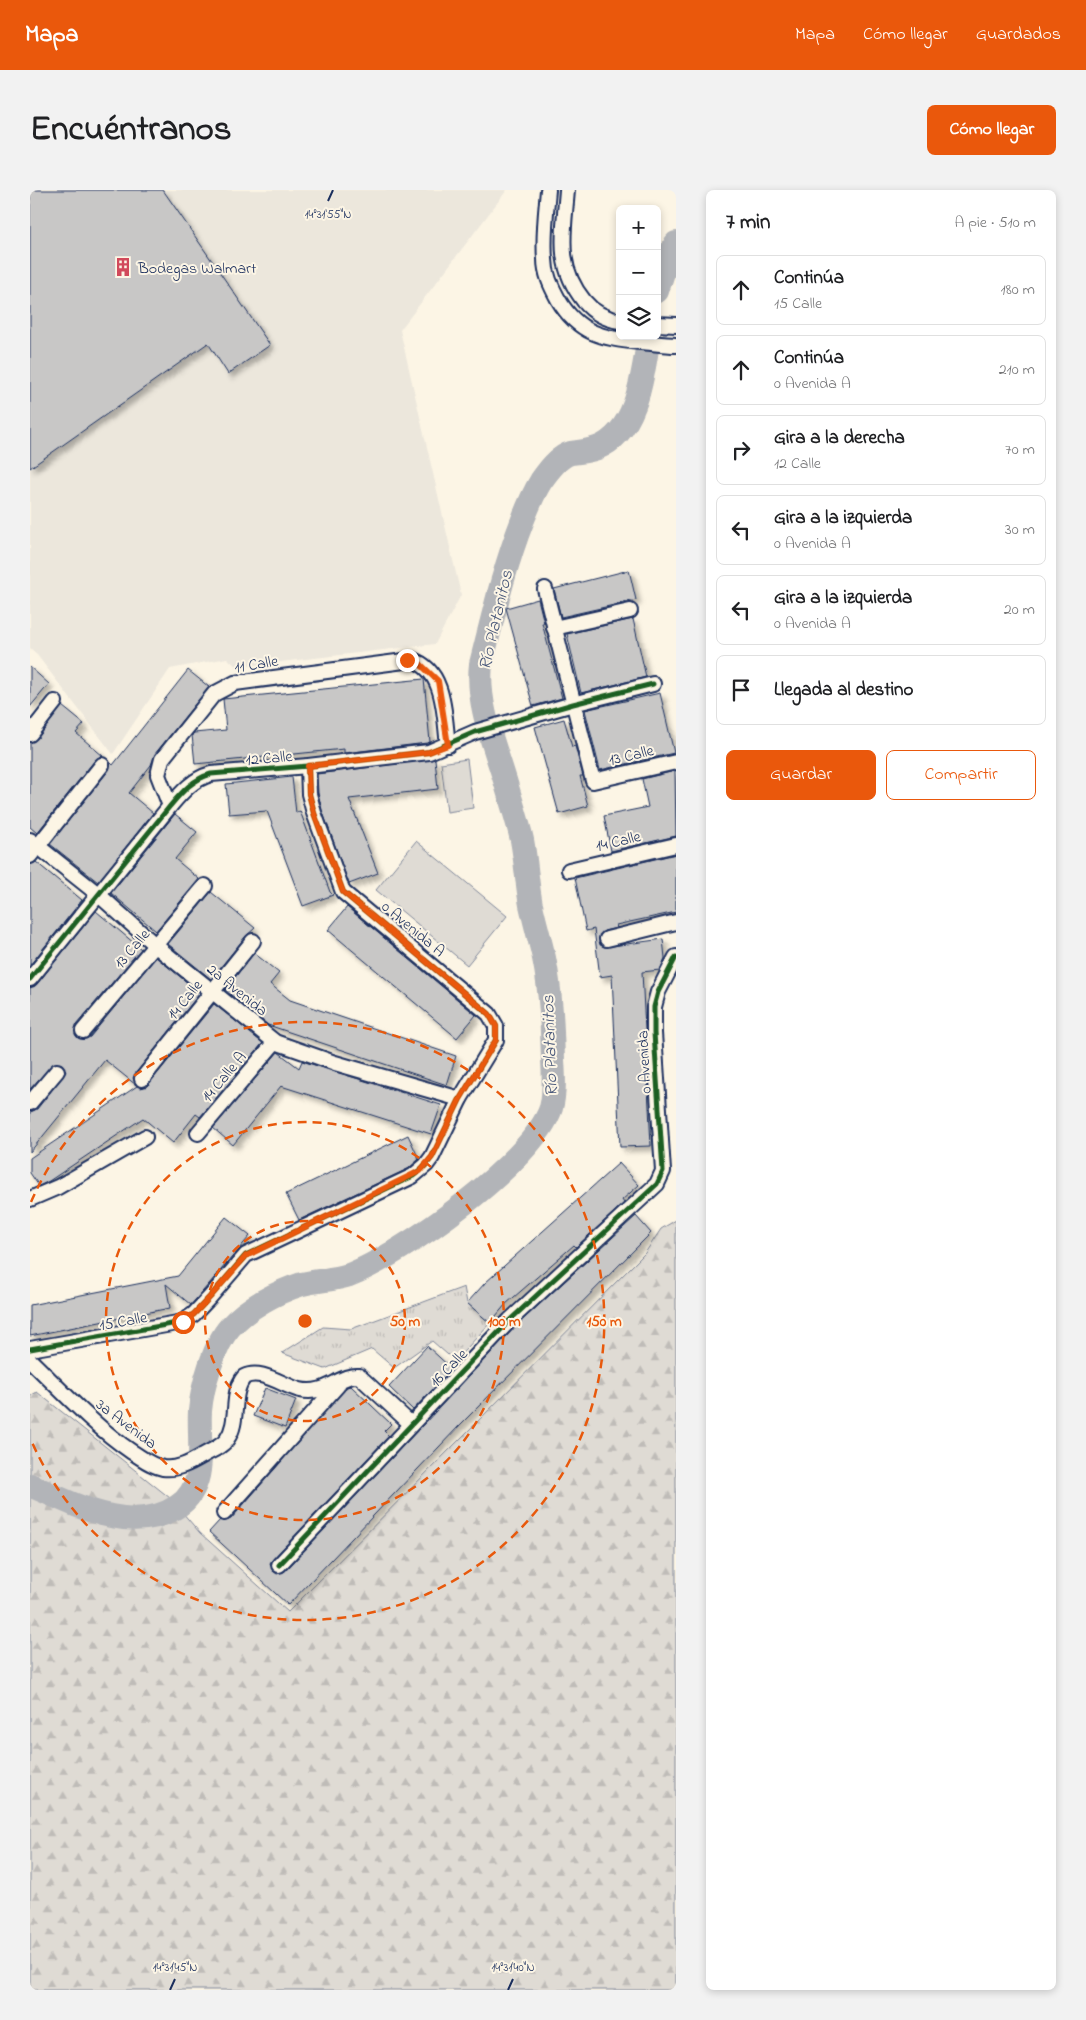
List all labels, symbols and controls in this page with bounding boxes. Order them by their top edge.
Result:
text: Mapa [25,18,79,53]
text: Mapa [795,22,835,48]
text: Cómo llegar [863,22,948,48]
text: Guardados [976,22,1061,48]
text: Encuéntranos [30,105,232,156]
button: Cómo llegar [927,105,1056,155]
map controls [616,205,661,340]
button: + [616,205,661,250]
text: 14°31'55"N [305,206,351,224]
text: 7 min [726,208,770,238]
text: A pie · 510 m [954,211,1036,235]
button: − [616,250,661,295]
building icon: Bodegas Walmart [112,256,134,278]
place label: Bodegas Walmart [137,257,257,281]
text: Continúa [774,265,844,292]
icon: ahead [727,276,755,304]
text: 180 m [1001,278,1035,302]
text: 15 Calle [774,292,822,316]
button: layers [616,295,661,340]
text: Continúa [774,345,844,372]
icon: ahead [727,356,755,384]
text: 210 m [999,358,1035,382]
text: 0 Avenida A [774,372,851,396]
text: Gira a la derecha [774,425,905,452]
icon: right [727,436,755,464]
text: 70 m [1005,438,1035,462]
text: 12 Calle [774,452,821,476]
text: Gira a la izquierda [774,505,912,532]
icon: left [727,516,755,544]
text: 30 m [1005,518,1035,542]
text: 0 Avenida A [774,532,851,556]
water label: Río Platanitos [473,567,521,673]
text: Gira a la izquierda [774,585,912,612]
icon: left [727,596,755,624]
text: 20 m [1004,598,1035,622]
text: 0 Avenida A [774,612,851,636]
route end [396,649,419,672]
street label: 11 Calle [233,650,281,680]
icon: arrive [727,676,755,704]
text: Llegada al destino [774,677,913,704]
street label: 13 Calle [606,739,657,773]
street label: 12 Calle [245,745,294,773]
button: Guardar [726,750,876,800]
button: Compartir [886,750,1036,800]
street label: 14 Calle [594,825,644,859]
street label: 0 Avenida A [376,896,450,964]
street label: 13 Calle [109,923,157,974]
street label: 2a Avenida [201,958,273,1023]
street label: 14 Calle [162,974,210,1026]
water label: Río Platanitos [536,994,566,1097]
street label: 0 Avenida [631,1030,659,1094]
street label: 14 Calle A [196,1047,253,1108]
street label: 15 Calle [98,1306,150,1338]
route start [172,1311,195,1334]
text: 50 m [390,1311,421,1333]
text: 100 m [487,1311,521,1333]
text: 150 m [586,1311,622,1333]
centre of rings [296,1312,314,1330]
street label: 16 Calle [425,1343,475,1393]
street label: 3a Avenida [90,1394,162,1456]
text: 14°31'45"N [153,1959,197,1977]
text: 14°31'40"N [491,1959,535,1977]

